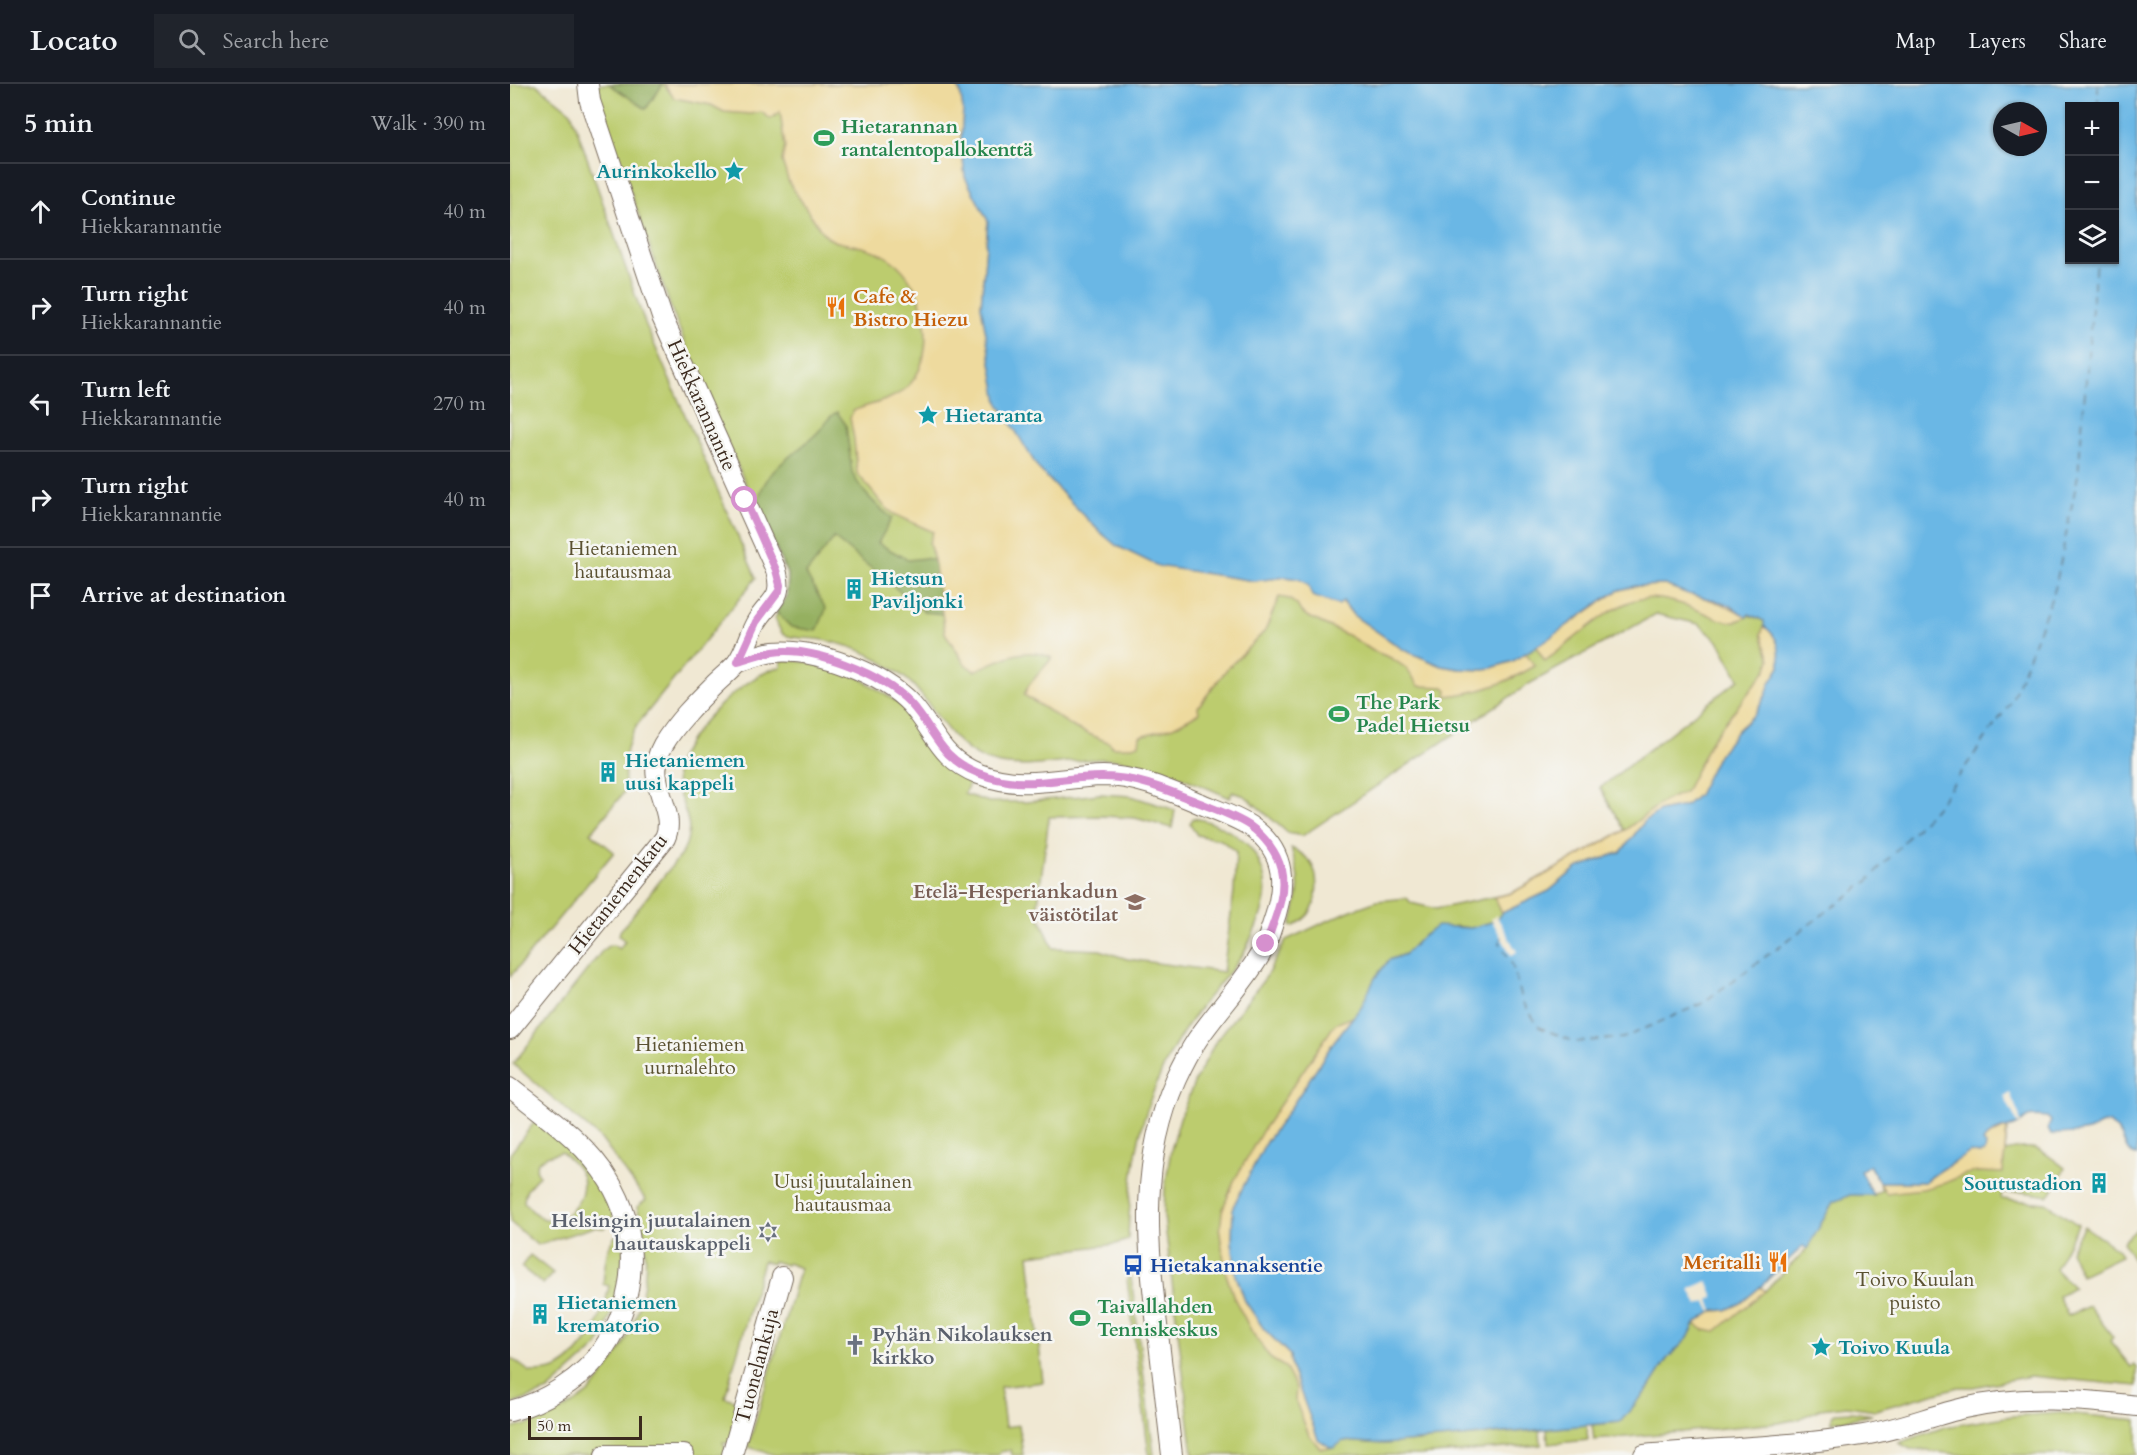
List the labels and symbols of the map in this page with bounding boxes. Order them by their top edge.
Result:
north arrow [1993,102,2047,156]
place label: Hietarannan rantalentopallokenttä [841,113,1033,163]
sports icon: Hietarannan rantalentopallokenttä [812,126,836,150]
place label: Aurinkokello [596,158,717,185]
place icon: Aurinkokello [722,159,746,183]
place label: Cafe & Bistro Hiezu [853,283,969,333]
restaurant icon: Cafe & Bistro Hiezu [824,295,848,319]
street label: Hiekkarannantie [661,335,743,475]
place label: Hietaranta [945,402,1043,429]
place icon: Hietaranta [916,403,940,427]
route start [731,486,757,512]
park label: Hietaniemen hautausmaa [568,535,679,585]
place label: Hietsun Paviljonki [871,565,964,615]
building icon: Hietsun Paviljonki [842,577,866,601]
place label: The Park Padel Hietsu [1356,689,1470,739]
sports icon: The Park Padel Hietsu [1327,702,1351,726]
place label: Hietaniemen uusi kappeli [625,747,745,797]
building icon: Hietaniemen uusi kappeli [596,760,620,784]
street label: Hietaniemenkatu [562,828,674,960]
place label: Etelä-Hesperiankadun väistötilat [913,878,1118,928]
school or university icon: Etelä-Hesperiankadun väistötilat [1123,890,1147,914]
route end [1252,930,1278,956]
park label: Hietaniemen uurnalehto [635,1031,746,1081]
park label: Uusi juutalainen hautausmaa [774,1168,913,1218]
place label: Soutustadion [1964,1170,2082,1197]
building icon: Soutustadion [2087,1171,2111,1195]
place label: Helsingin juutalainen hautauskappeli [551,1207,751,1257]
synagogue icon: Helsingin juutalainen hautauskappeli [756,1220,780,1244]
place label: Meritalli [1683,1249,1761,1276]
restaurant icon: Meritalli [1766,1250,1790,1274]
place label: Hietakannaksentie [1150,1252,1323,1279]
bus stop icon: Hietakannaksentie [1121,1253,1145,1277]
park label: Toivo Kuulan puisto [1855,1266,1975,1316]
place label: Hietaniemen krematorio [557,1289,677,1339]
place label: Taivallahden Tenniskeskus [1097,1293,1218,1343]
building icon: Hietaniemen krematorio [528,1302,552,1326]
street label: Tuonelankuja [729,1305,785,1426]
sports icon: Taivallahden Tenniskeskus [1068,1306,1092,1330]
place label: Pyhän Nikolauksen kirkko [872,1321,1053,1371]
church icon: Pyhän Nikolauksen kirkko [843,1333,867,1357]
place label: Toivo Kuula [1838,1334,1950,1361]
place icon: Toivo Kuula [1809,1335,1833,1359]
scale bar [528,1413,642,1440]

